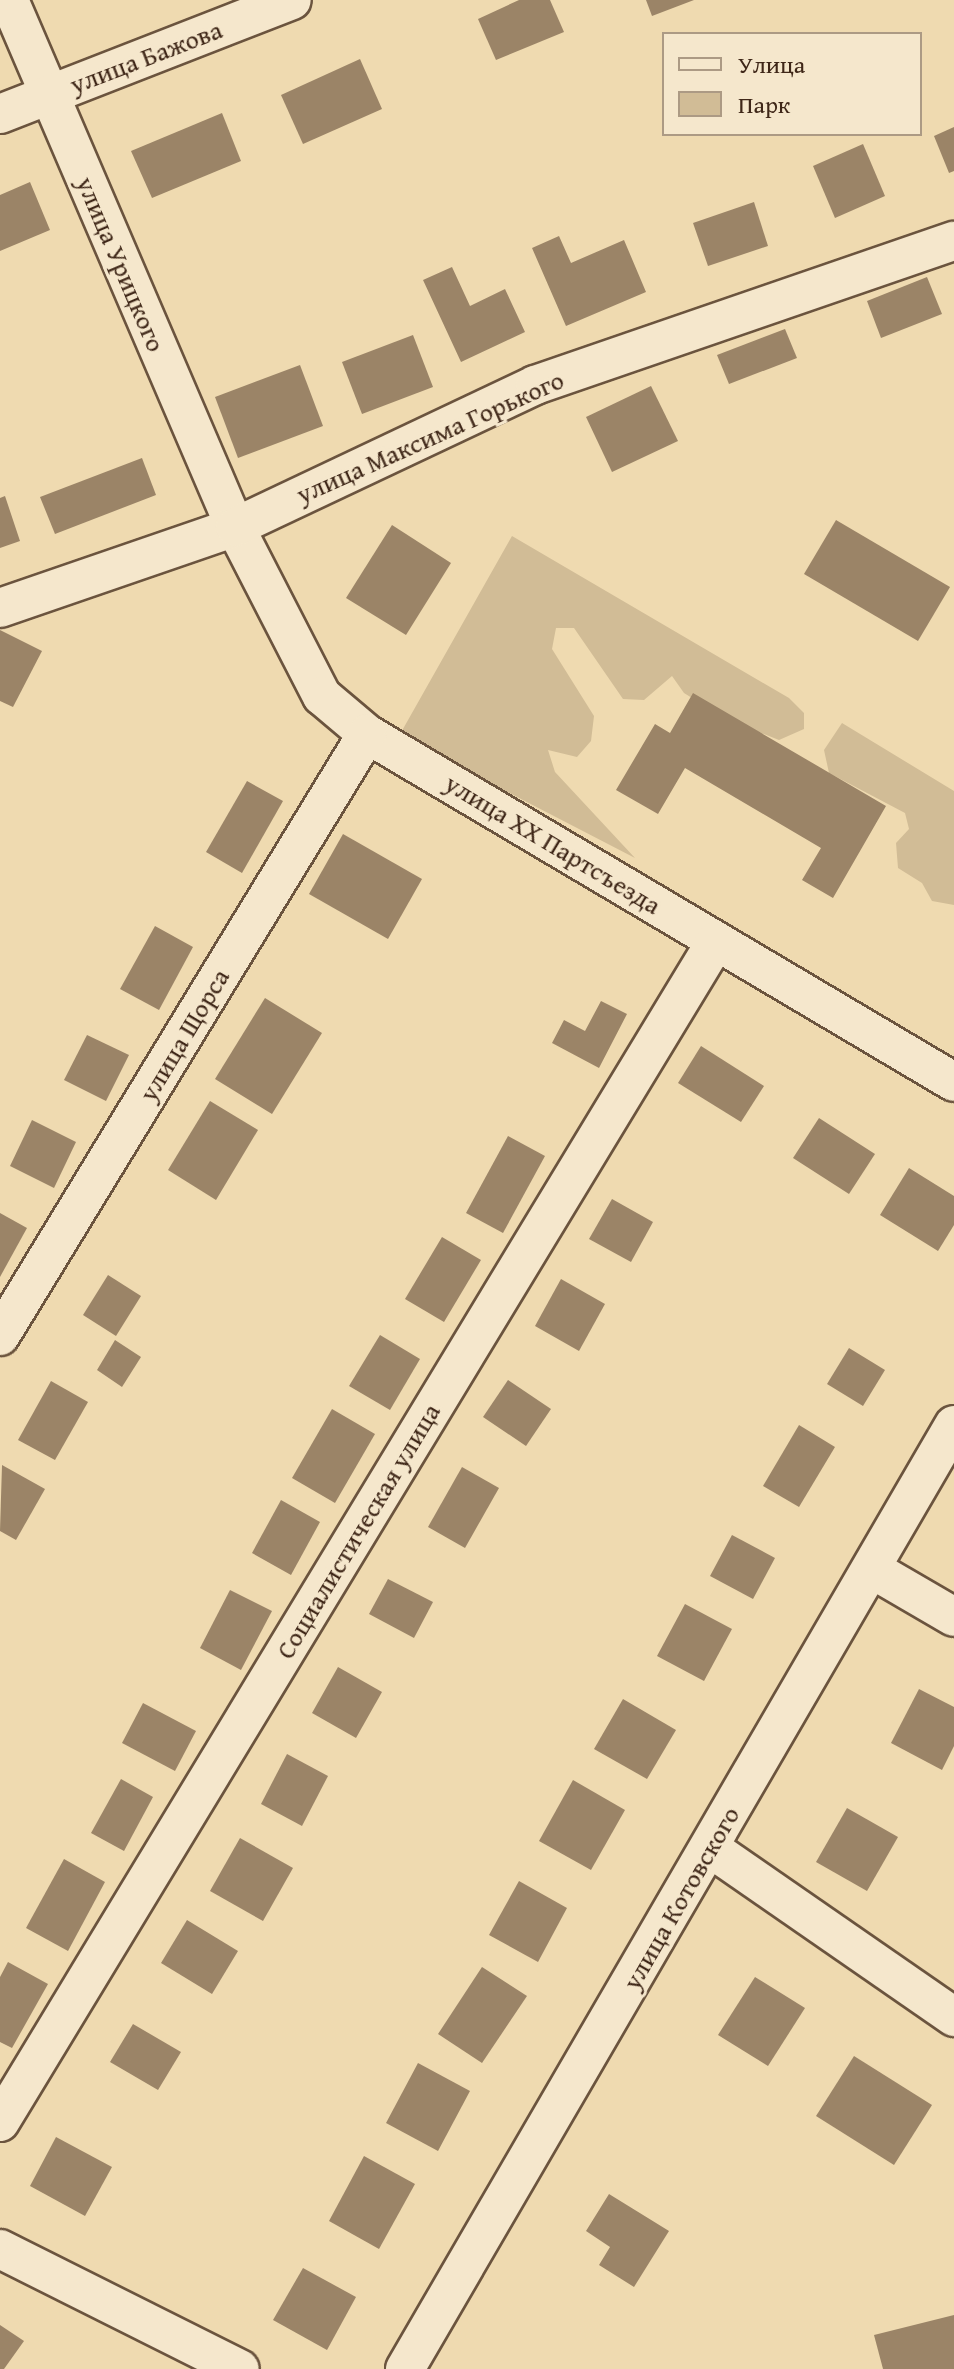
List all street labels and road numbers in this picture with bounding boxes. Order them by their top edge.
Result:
street label: улица Бажова [66,14,226,100]
street label: улица Урицкого [70,172,172,356]
street label: улица Максима Горького [292,364,568,510]
street label: улица XX Партсъезда [439,767,667,921]
street label: улица Щорса [132,963,236,1107]
street label: Социалистическая улица [269,1398,447,1664]
street label: улица Котовского [616,1801,746,1995]

